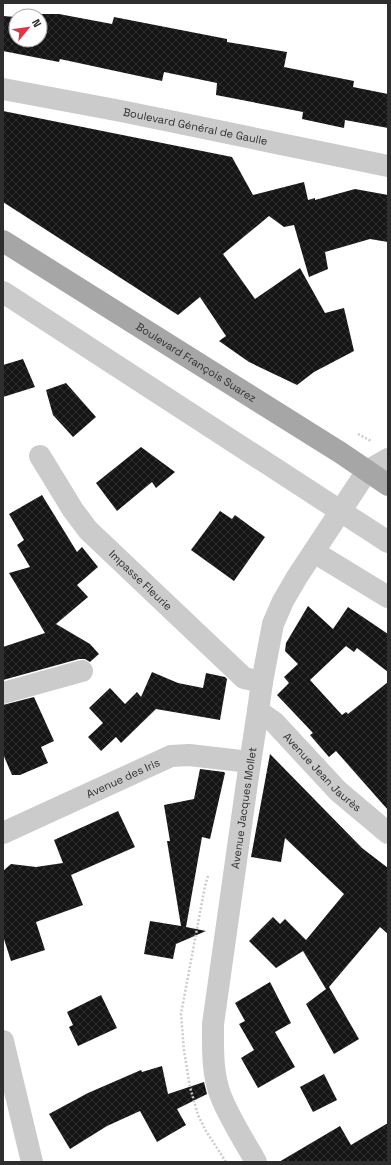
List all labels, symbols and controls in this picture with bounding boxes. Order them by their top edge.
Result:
north arrow [8,8,48,48]
text: N [29,17,45,30]
street label: Boulevard Général de Gaulle [122,105,269,148]
street label: Boulevard François Suarez [133,319,259,405]
street label: Impasse Fleurie [106,547,175,613]
street label: Avenue Jean Jaurès [280,729,364,815]
street label: Avenue Jacques Mollet [228,746,259,870]
street label: Avenue des Iris [84,755,162,801]

